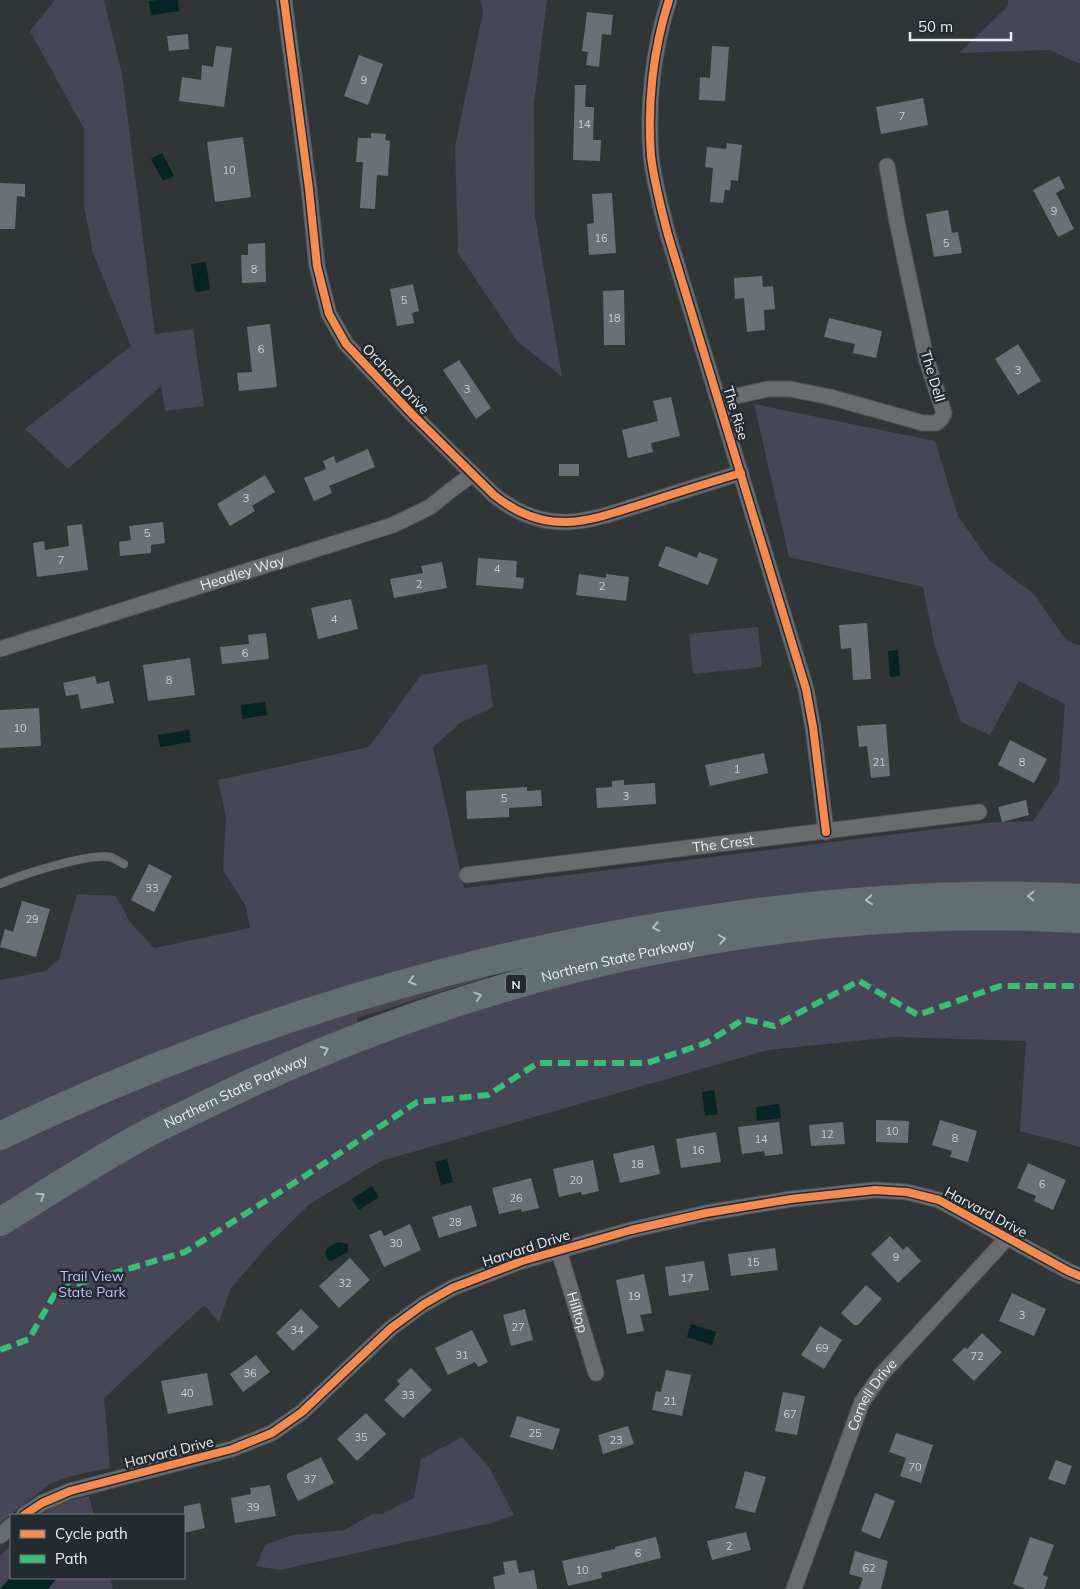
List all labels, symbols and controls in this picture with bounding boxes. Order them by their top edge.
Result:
scale bar [910,10,1011,42]
text: 50 m [918,17,953,36]
house number: 9 [361,73,367,87]
house number: 7 [899,109,905,123]
house number: 14 [577,117,591,131]
house number: 10 [222,163,236,177]
house number: 9 [1051,204,1057,218]
house number: 16 [594,231,608,245]
house number: 5 [943,236,950,250]
house number: 8 [251,262,258,276]
house number: 5 [401,293,408,307]
house number: 18 [607,311,621,325]
street label: Orchard Drive [359,340,433,418]
house number: 6 [258,342,265,356]
street label: The Dell [917,348,949,404]
house number: 3 [1015,363,1021,377]
house number: 3 [464,382,470,396]
street label: The Rise [719,384,753,442]
house number: 3 [243,491,249,505]
house number: 5 [144,526,151,540]
street label: Headley Way [198,551,287,594]
house number: 7 [58,553,64,567]
house number: 4 [494,562,501,576]
house number: 2 [416,577,423,591]
house number: 2 [599,579,606,593]
house number: 4 [331,612,338,626]
house number: 6 [242,646,249,660]
house number: 8 [166,673,173,687]
house number: 10 [13,721,27,735]
house number: 21 [872,755,886,769]
house number: 8 [1019,755,1026,769]
house number: 1 [734,762,740,776]
house number: 3 [623,789,629,803]
house number: 5 [501,791,508,805]
street label: The Crest [691,831,755,856]
house number: 33 [145,881,159,895]
one-way arrow [1027,891,1035,902]
one-way arrow [865,894,873,905]
house number: 29 [25,912,39,926]
one-way arrow [651,921,660,931]
street label: Northern State Parkway [539,934,697,986]
one-way arrow [717,935,726,945]
road number: N [506,974,526,994]
one-way arrow [408,976,417,986]
one-way arrow [474,991,482,1001]
one-way arrow [320,1045,329,1056]
street label: Northern State Parkway [161,1050,311,1132]
house number: 10 [885,1124,899,1138]
house number: 12 [820,1127,834,1141]
house number: 8 [952,1131,959,1145]
house number: 14 [754,1132,768,1146]
house number: 16 [691,1143,705,1157]
house number: 18 [630,1157,644,1171]
house number: 20 [569,1173,583,1187]
house number: 6 [1039,1177,1046,1191]
street label: Harvard Drive [942,1183,1030,1241]
house number: 26 [509,1191,523,1205]
one-way arrow [35,1193,45,1202]
house number: 28 [448,1215,462,1229]
street label: Harvard Drive [480,1225,572,1271]
house number: 30 [389,1236,403,1250]
house number: 9 [893,1250,899,1264]
house number: 15 [746,1255,760,1269]
park label: Trail View State Park [58,1267,127,1301]
house number: 17 [680,1271,694,1285]
house number: 32 [338,1276,352,1290]
house number: 19 [627,1289,641,1303]
street label: Hilltop [563,1290,592,1335]
house number: 3 [1019,1308,1025,1322]
house number: 27 [511,1320,525,1334]
house number: 34 [290,1323,304,1337]
house number: 69 [815,1341,829,1355]
house number: 31 [455,1348,469,1362]
house number: 72 [970,1349,984,1363]
street label: Cornell Drive [843,1355,901,1433]
house number: 36 [243,1366,257,1380]
house number: 40 [180,1386,194,1400]
house number: 33 [401,1388,415,1402]
house number: 21 [663,1394,677,1408]
house number: 67 [783,1407,797,1421]
house number: 25 [528,1426,542,1440]
house number: 35 [354,1430,368,1444]
street label: Harvard Drive [123,1432,215,1472]
house number: 23 [609,1433,623,1447]
house number: 70 [908,1460,922,1474]
house number: 37 [303,1472,317,1486]
house number: 39 [246,1500,260,1514]
legend [10,1514,185,1579]
text: Cycle path [55,1524,128,1543]
house number: 2 [726,1539,733,1553]
house number: 6 [635,1546,642,1560]
text: Path [55,1549,87,1568]
house number: 62 [862,1561,876,1575]
house number: 10 [575,1563,589,1577]

